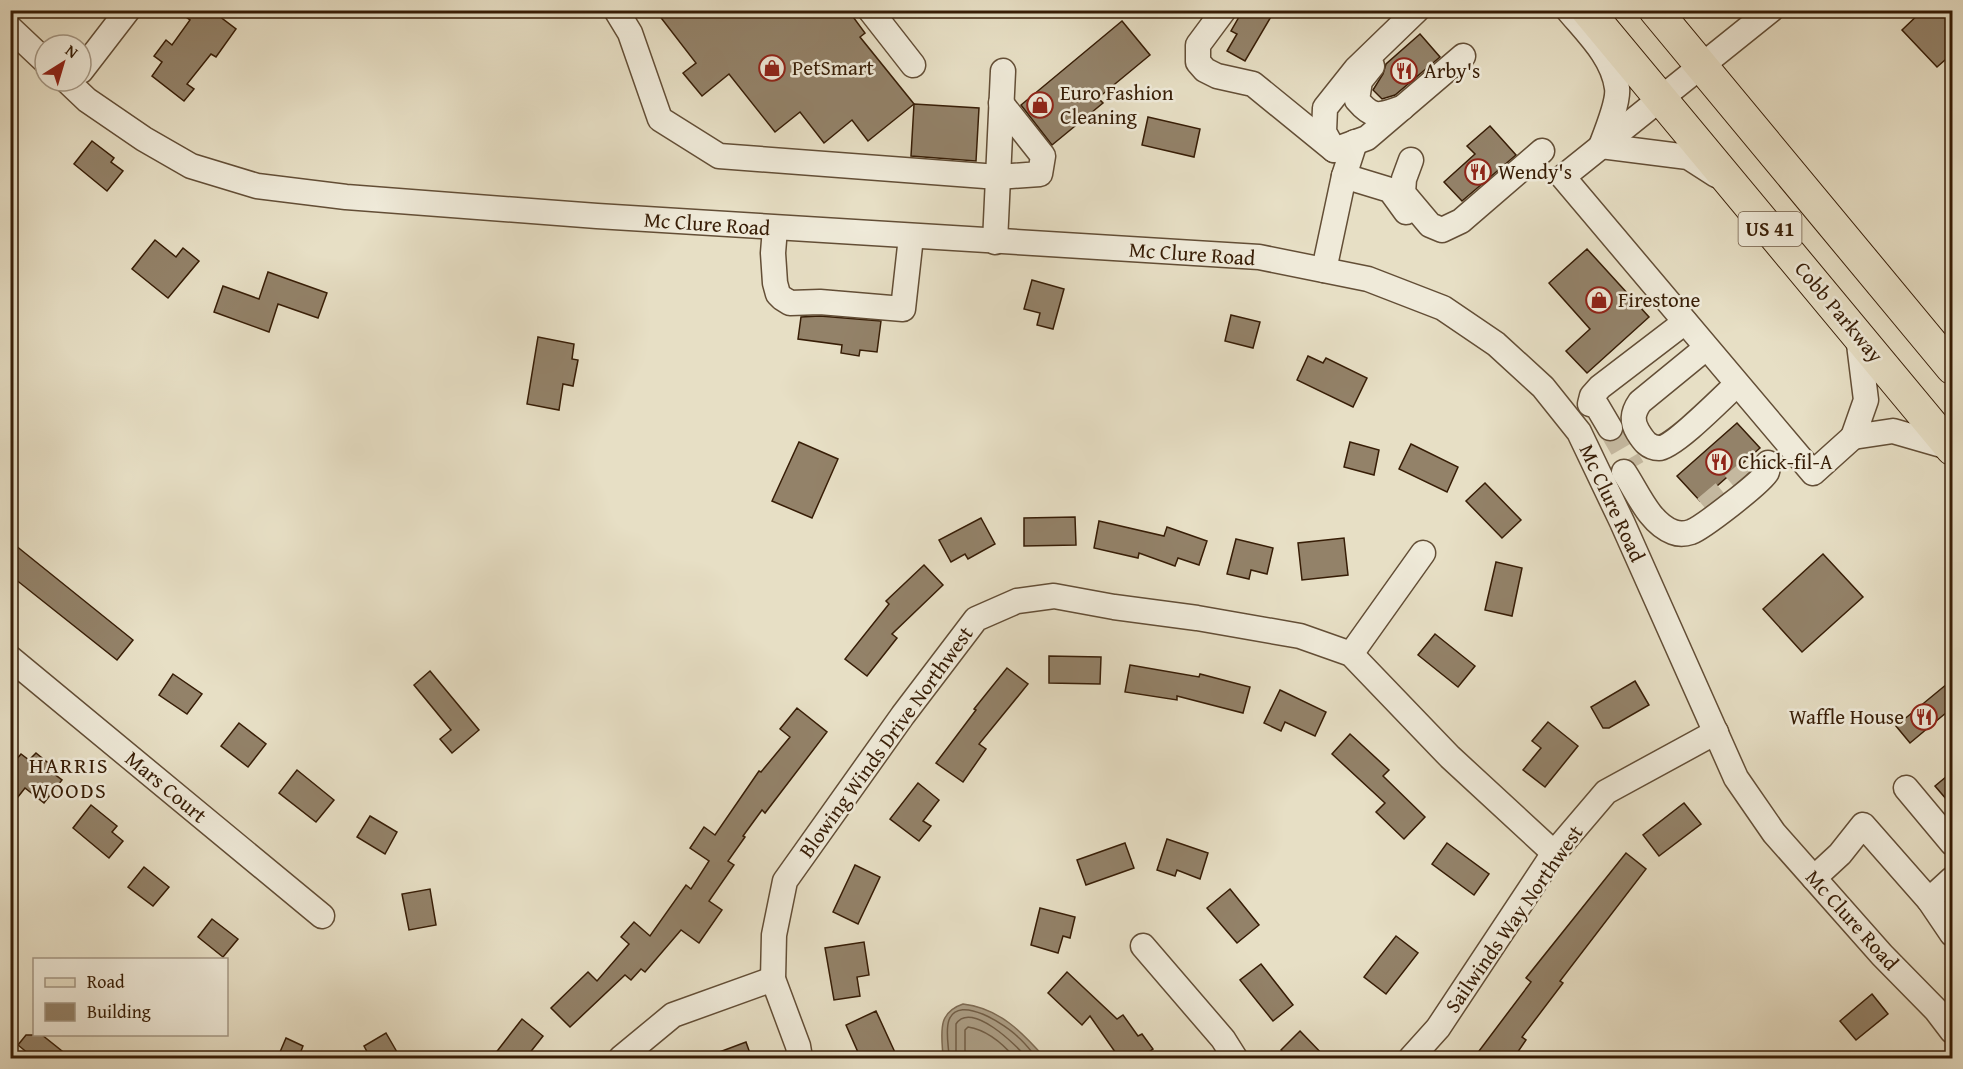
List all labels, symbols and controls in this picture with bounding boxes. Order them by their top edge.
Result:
north arrow [33,33,93,93]
text: N [61,38,84,64]
place label: PetSmart [792,52,875,83]
shop icon: PetSmart [757,53,787,83]
place label: Arby's [1424,55,1480,86]
restaurant icon: Arby's [1389,56,1419,86]
place label: Euro Fashion Cleaning [1060,77,1174,132]
shop icon: Euro Fashion Cleaning [1025,90,1055,120]
place label: Wendy's [1498,156,1572,187]
restaurant icon: Wendy's [1463,157,1493,187]
street label: Mc Clure Road [643,204,772,243]
road number: US 41 [1738,212,1802,246]
street label: Mc Clure Road [1128,234,1257,273]
street label: Cobb Parkway [1788,254,1891,370]
place label: Firestone [1618,284,1701,315]
shop icon: Firestone [1584,285,1614,315]
street label: Mc Clure Road [1572,439,1654,567]
place label: Chick-fil-A [1738,446,1833,477]
restaurant icon: Chick-fil-A [1704,447,1734,477]
street label: Blowing Winds Drive Northwest [791,619,981,864]
place label: Waffle House [1789,701,1904,732]
restaurant icon: Waffle House [1909,702,1939,732]
street label: Mars Court [119,743,214,830]
district label: HARRIS WOODS [29,749,109,806]
street label: Sailwinds Way Northwest [1437,818,1591,1019]
street label: Mc Clure Road [1799,862,1907,978]
legend [33,958,228,1036]
text: Road [87,968,125,995]
text: Building [87,998,151,1025]

